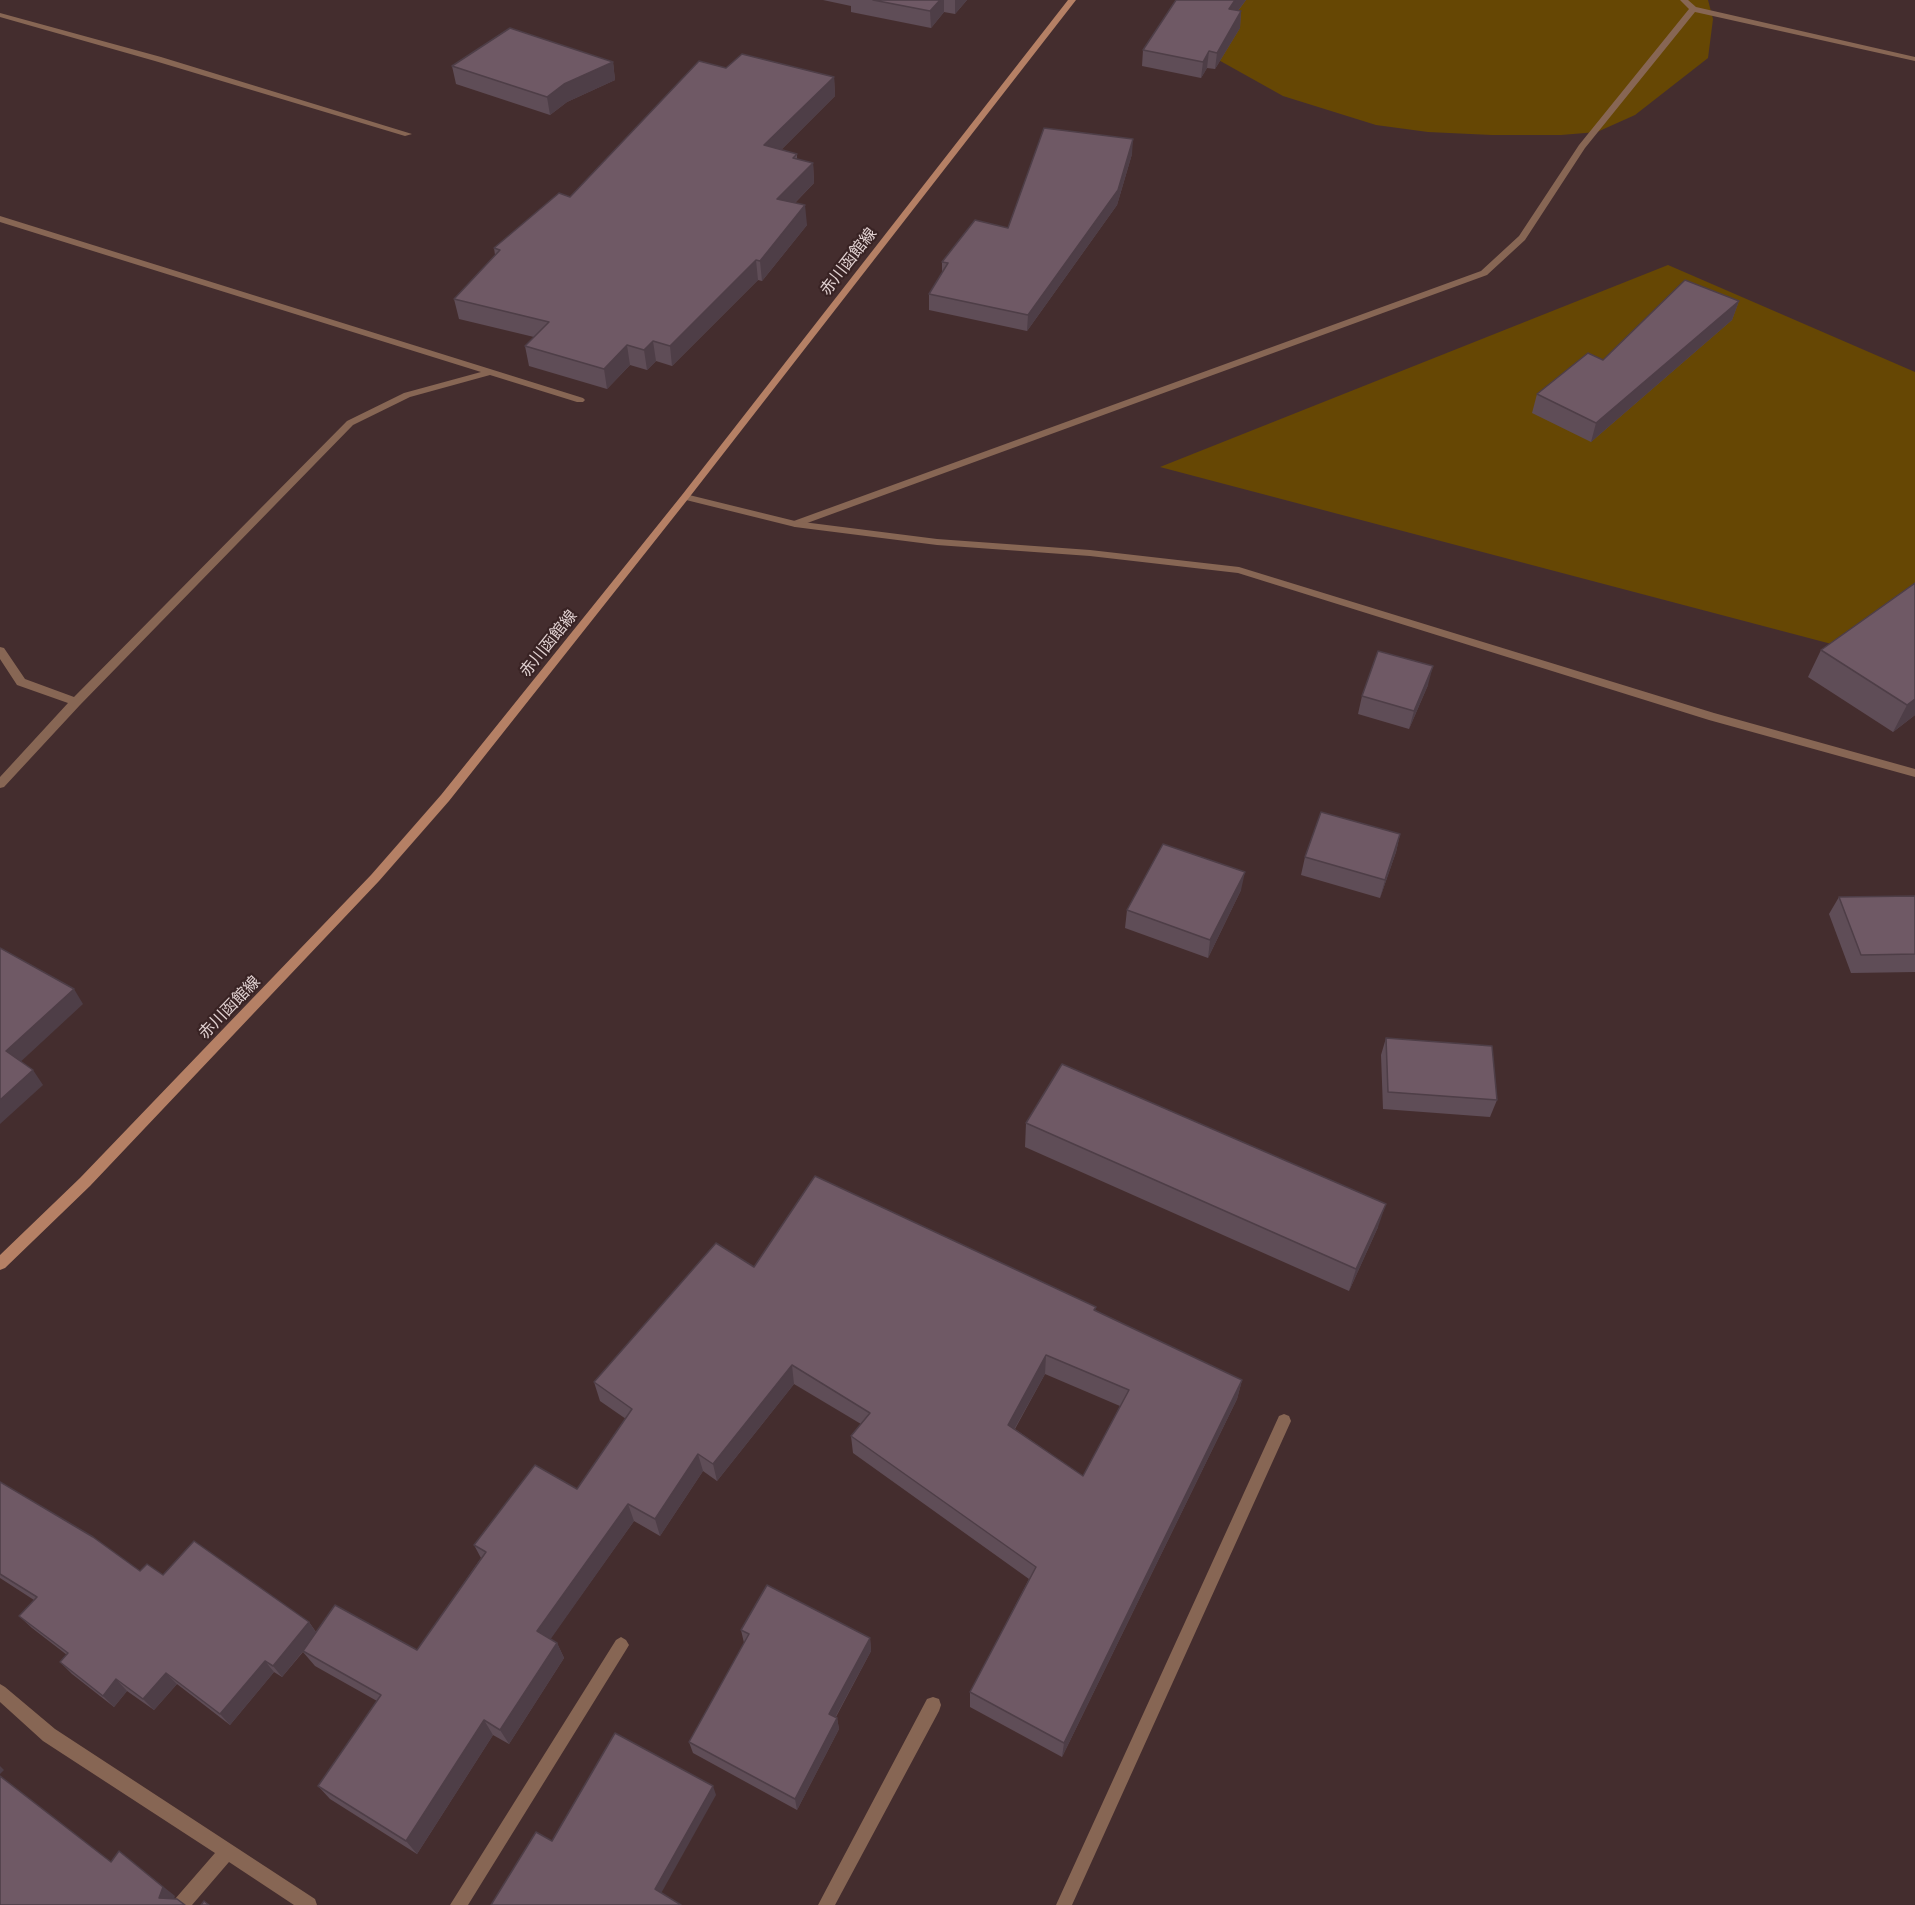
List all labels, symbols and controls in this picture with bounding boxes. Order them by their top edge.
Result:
street label: 赤川函館線 [817,225,881,299]
street label: 赤川函館線 [516,607,582,681]
street label: 赤川函館線 [195,973,265,1043]

